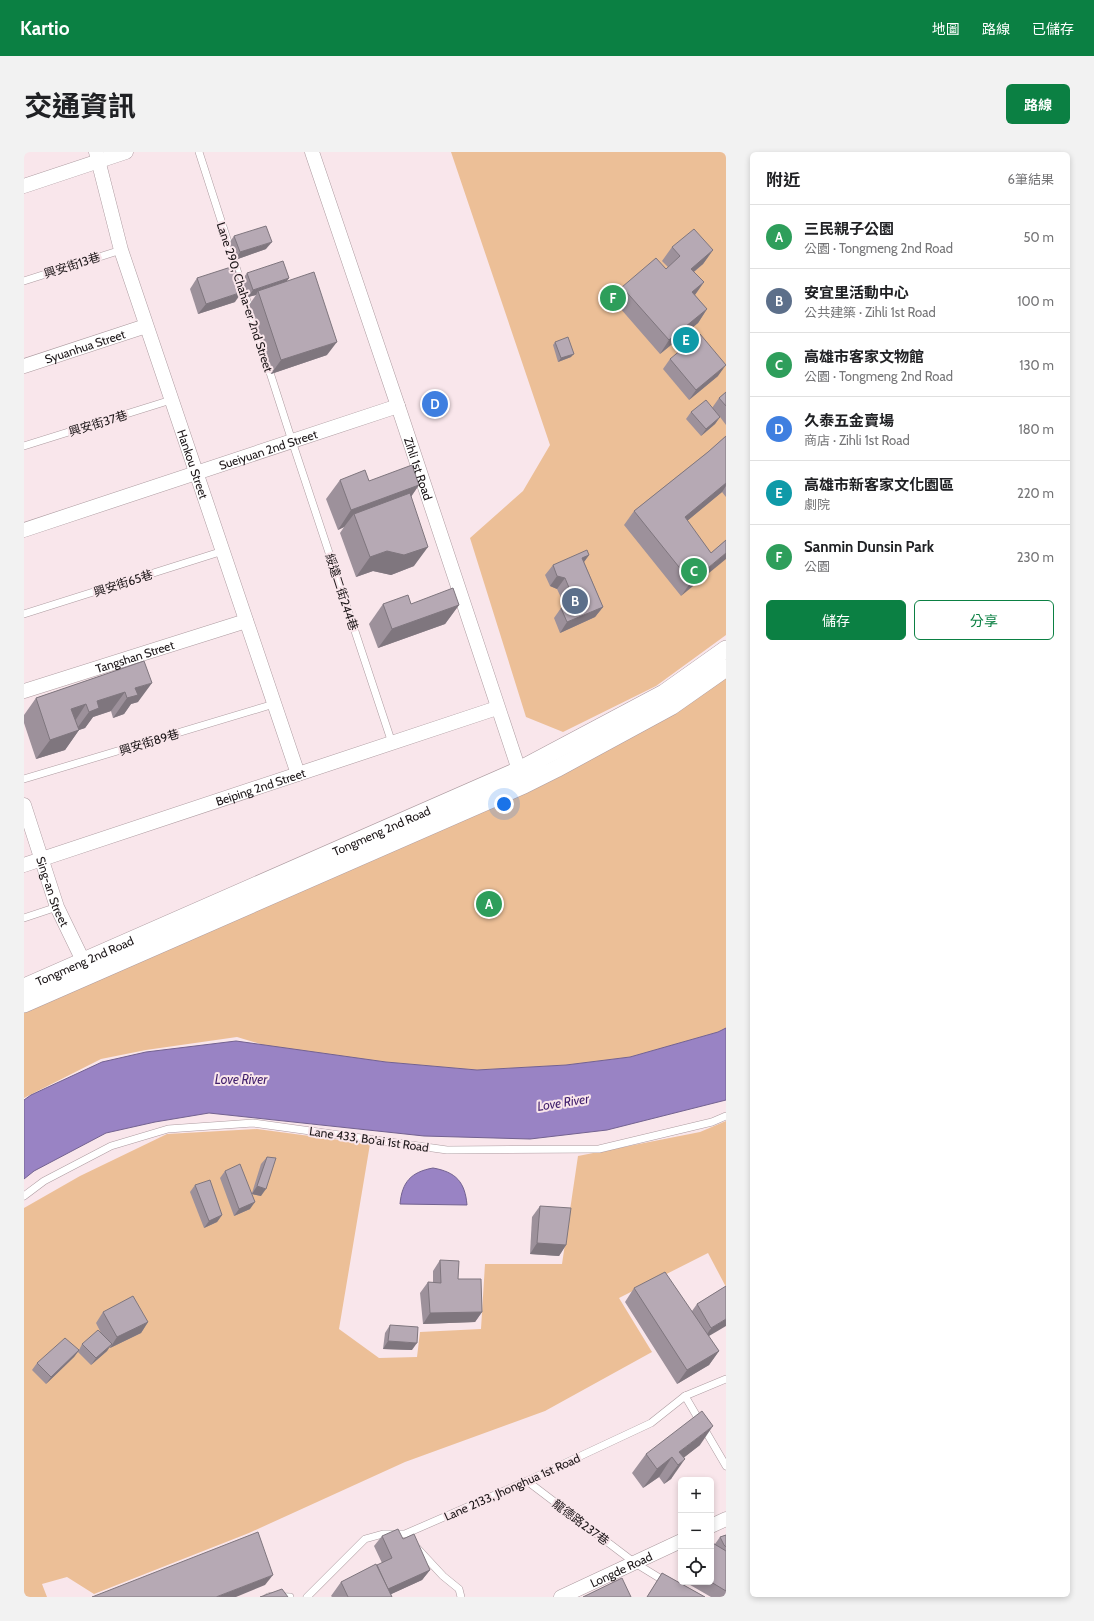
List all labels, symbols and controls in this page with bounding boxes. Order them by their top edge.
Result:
text: Kartio [20,17,69,40]
text: 地圖 [932,20,960,38]
text: 路線 [982,20,1010,38]
text: 已儲存 [1032,20,1074,38]
button: 路線 [1006,84,1070,124]
text: 交通資訊 [24,89,136,123]
text: 附近 [766,170,800,190]
text: 6筆結果 [1008,171,1054,187]
street label: Lane 290, Chaha-er 2nd Street [214,220,276,374]
text: 三民親子公園 [804,220,894,238]
text: A [775,229,783,245]
text: 50 m [1024,229,1054,245]
text: 公園 · Tongmeng 2nd Road [804,240,953,256]
street label: 興安街13巷 [42,249,102,281]
pin: F [600,283,626,313]
text: 安宜里活動中心 [804,284,909,302]
text: B [775,293,783,309]
text: 100 m [1017,293,1054,309]
text: 公共建築 · Zihli 1st Road [804,304,936,320]
pin: E [673,325,699,355]
street label: Syuanhua Street [43,326,127,366]
text: 高雄市客家文物館 [804,348,924,366]
text: C [775,357,783,373]
text: 130 m [1019,357,1054,373]
text: 公園 · Tongmeng 2nd Road [804,368,953,384]
pin: D [422,389,448,419]
street label: 興安街37巷 [67,407,129,439]
text: 久泰五金賣場 [804,412,894,430]
text: D [774,421,784,437]
text: 180 m [1018,421,1054,437]
street label: Sueiyuan 2nd Street [217,426,319,472]
street label: Hankou Street [175,427,212,501]
text: 商店 · Zihli 1st Road [804,432,910,448]
street label: Zihli 1st Road [401,435,436,502]
text: 高雄市新客家文化園區 [804,476,954,494]
text: E [775,485,783,501]
text: 220 m [1017,485,1054,501]
text: 劇院 [804,496,830,512]
text: Sanmin Dunsin Park [804,538,934,556]
text: F [776,549,782,565]
text: 230 m [1017,549,1054,565]
street label: 綏遠二街244巷 [322,552,362,632]
pin: C [681,556,707,586]
text: 公園 [804,558,830,574]
street label: 興安街65巷 [92,566,154,600]
pin: B [562,586,588,616]
button: 儲存 [766,600,906,640]
button: 分享 [914,600,1054,640]
street label: Tangshan Street [93,637,176,676]
street label: 興安街89巷 [117,726,181,758]
street label: Beiping 2nd Street [213,765,307,808]
your location [494,794,514,814]
street label: Tongmeng 2nd Road [330,802,432,858]
street label: Sing-an Street [34,854,73,929]
pin: A [476,889,502,919]
street label: Tongmeng 2nd Road [33,932,136,989]
water label: Love River [215,1071,268,1087]
water label: Love River [536,1090,591,1114]
street label: Lane 433, Bo'ai 1st Road [308,1123,430,1155]
street label: Lane 2133, Jhonghua 1st Road [442,1450,582,1524]
map controls [678,1477,714,1585]
button: + [678,1477,714,1513]
street label: 龍德路237巷 [550,1496,612,1548]
button: − [678,1513,714,1549]
street label: Longde Road [587,1548,654,1590]
button: locate [678,1549,714,1585]

